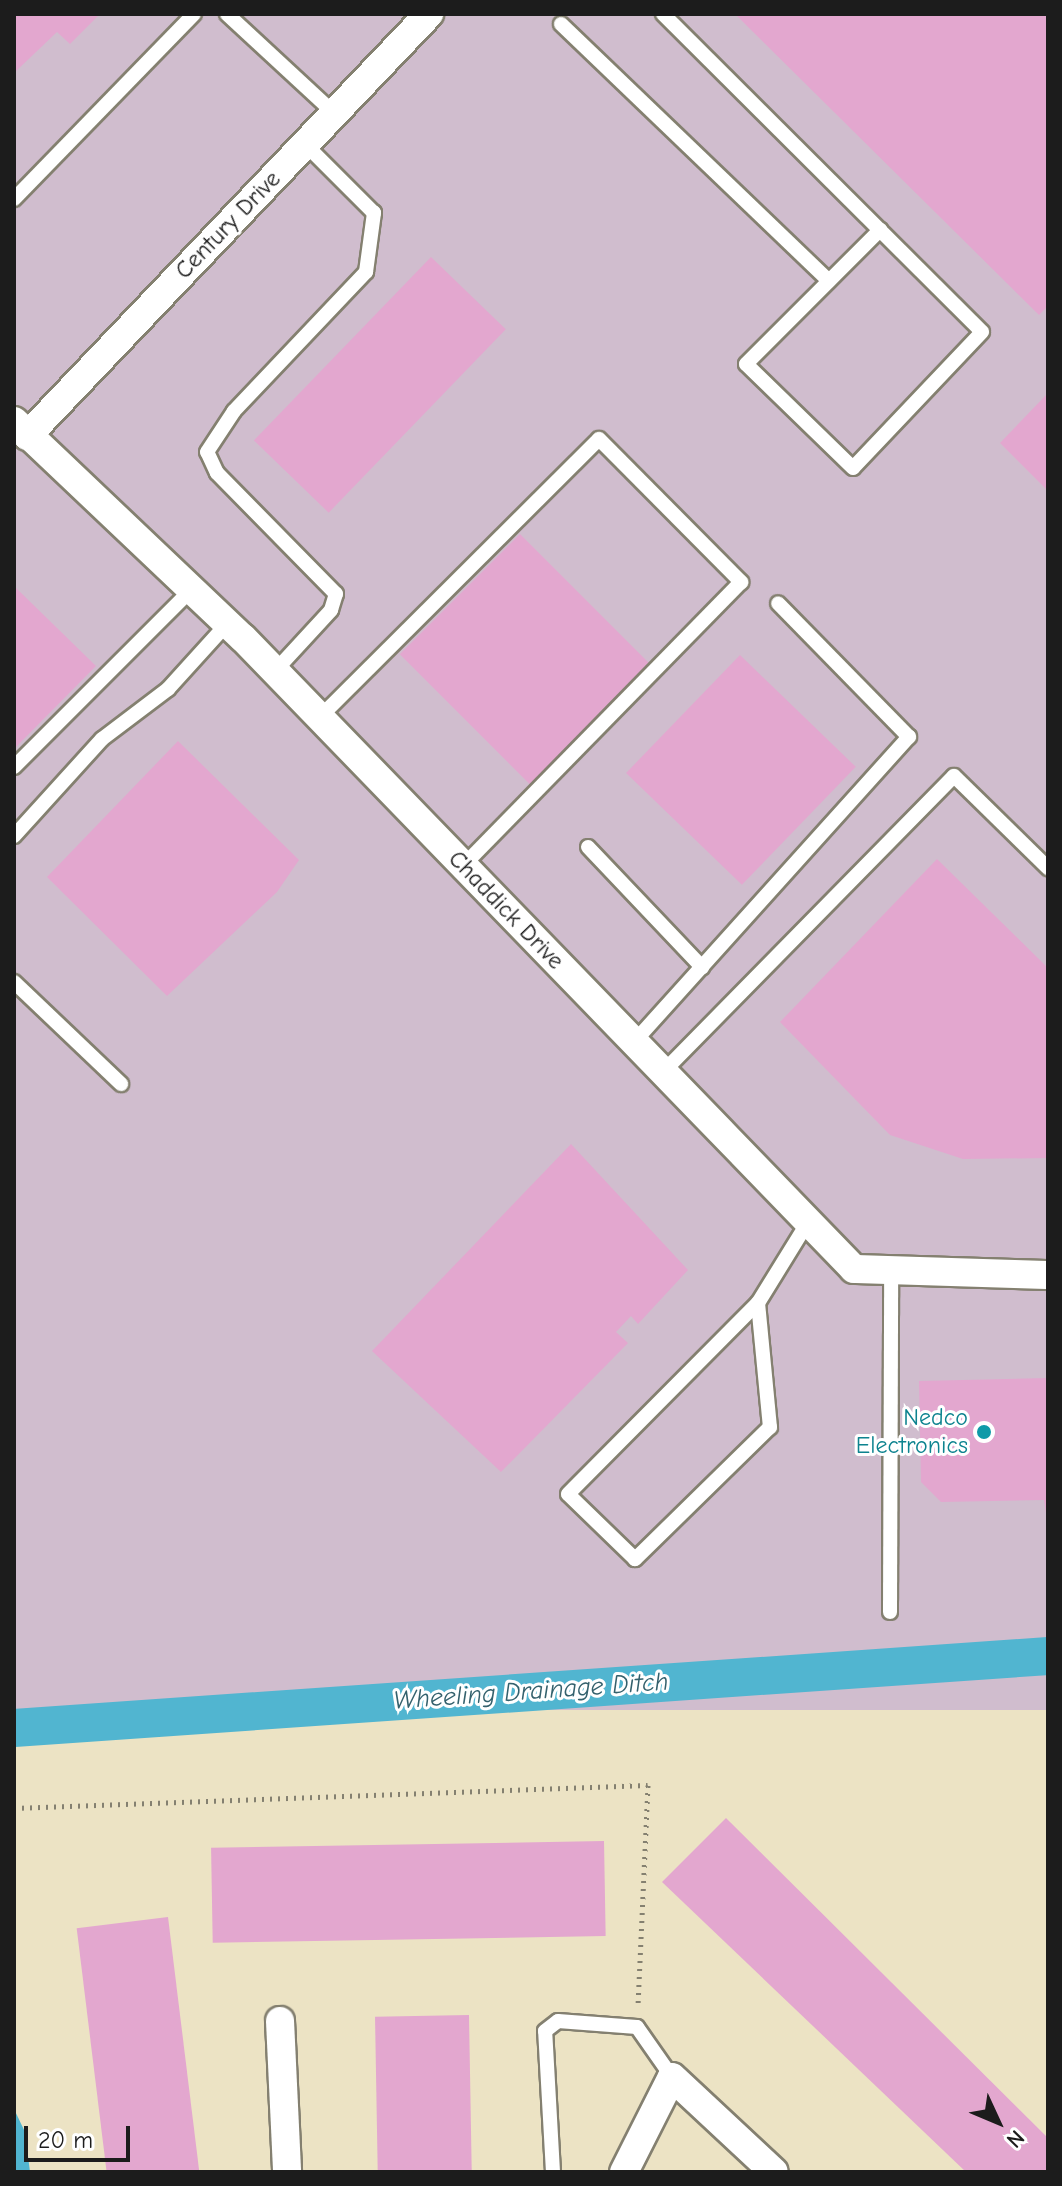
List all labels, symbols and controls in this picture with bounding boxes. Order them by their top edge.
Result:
street label: Century Drive [169,165,287,285]
street label: Chaddick Drive [442,845,570,975]
place label: Nedco Electronics [856,1404,968,1460]
marker: Nedco Electronics [975,1423,993,1441]
water label: Wheeling Drainage Ditch [392,1667,670,1717]
north arrow [958,2082,1038,2162]
scale bar [28,2110,134,2160]
text: N [1001,2124,1030,2153]
text: 20 m [38,2126,93,2154]

